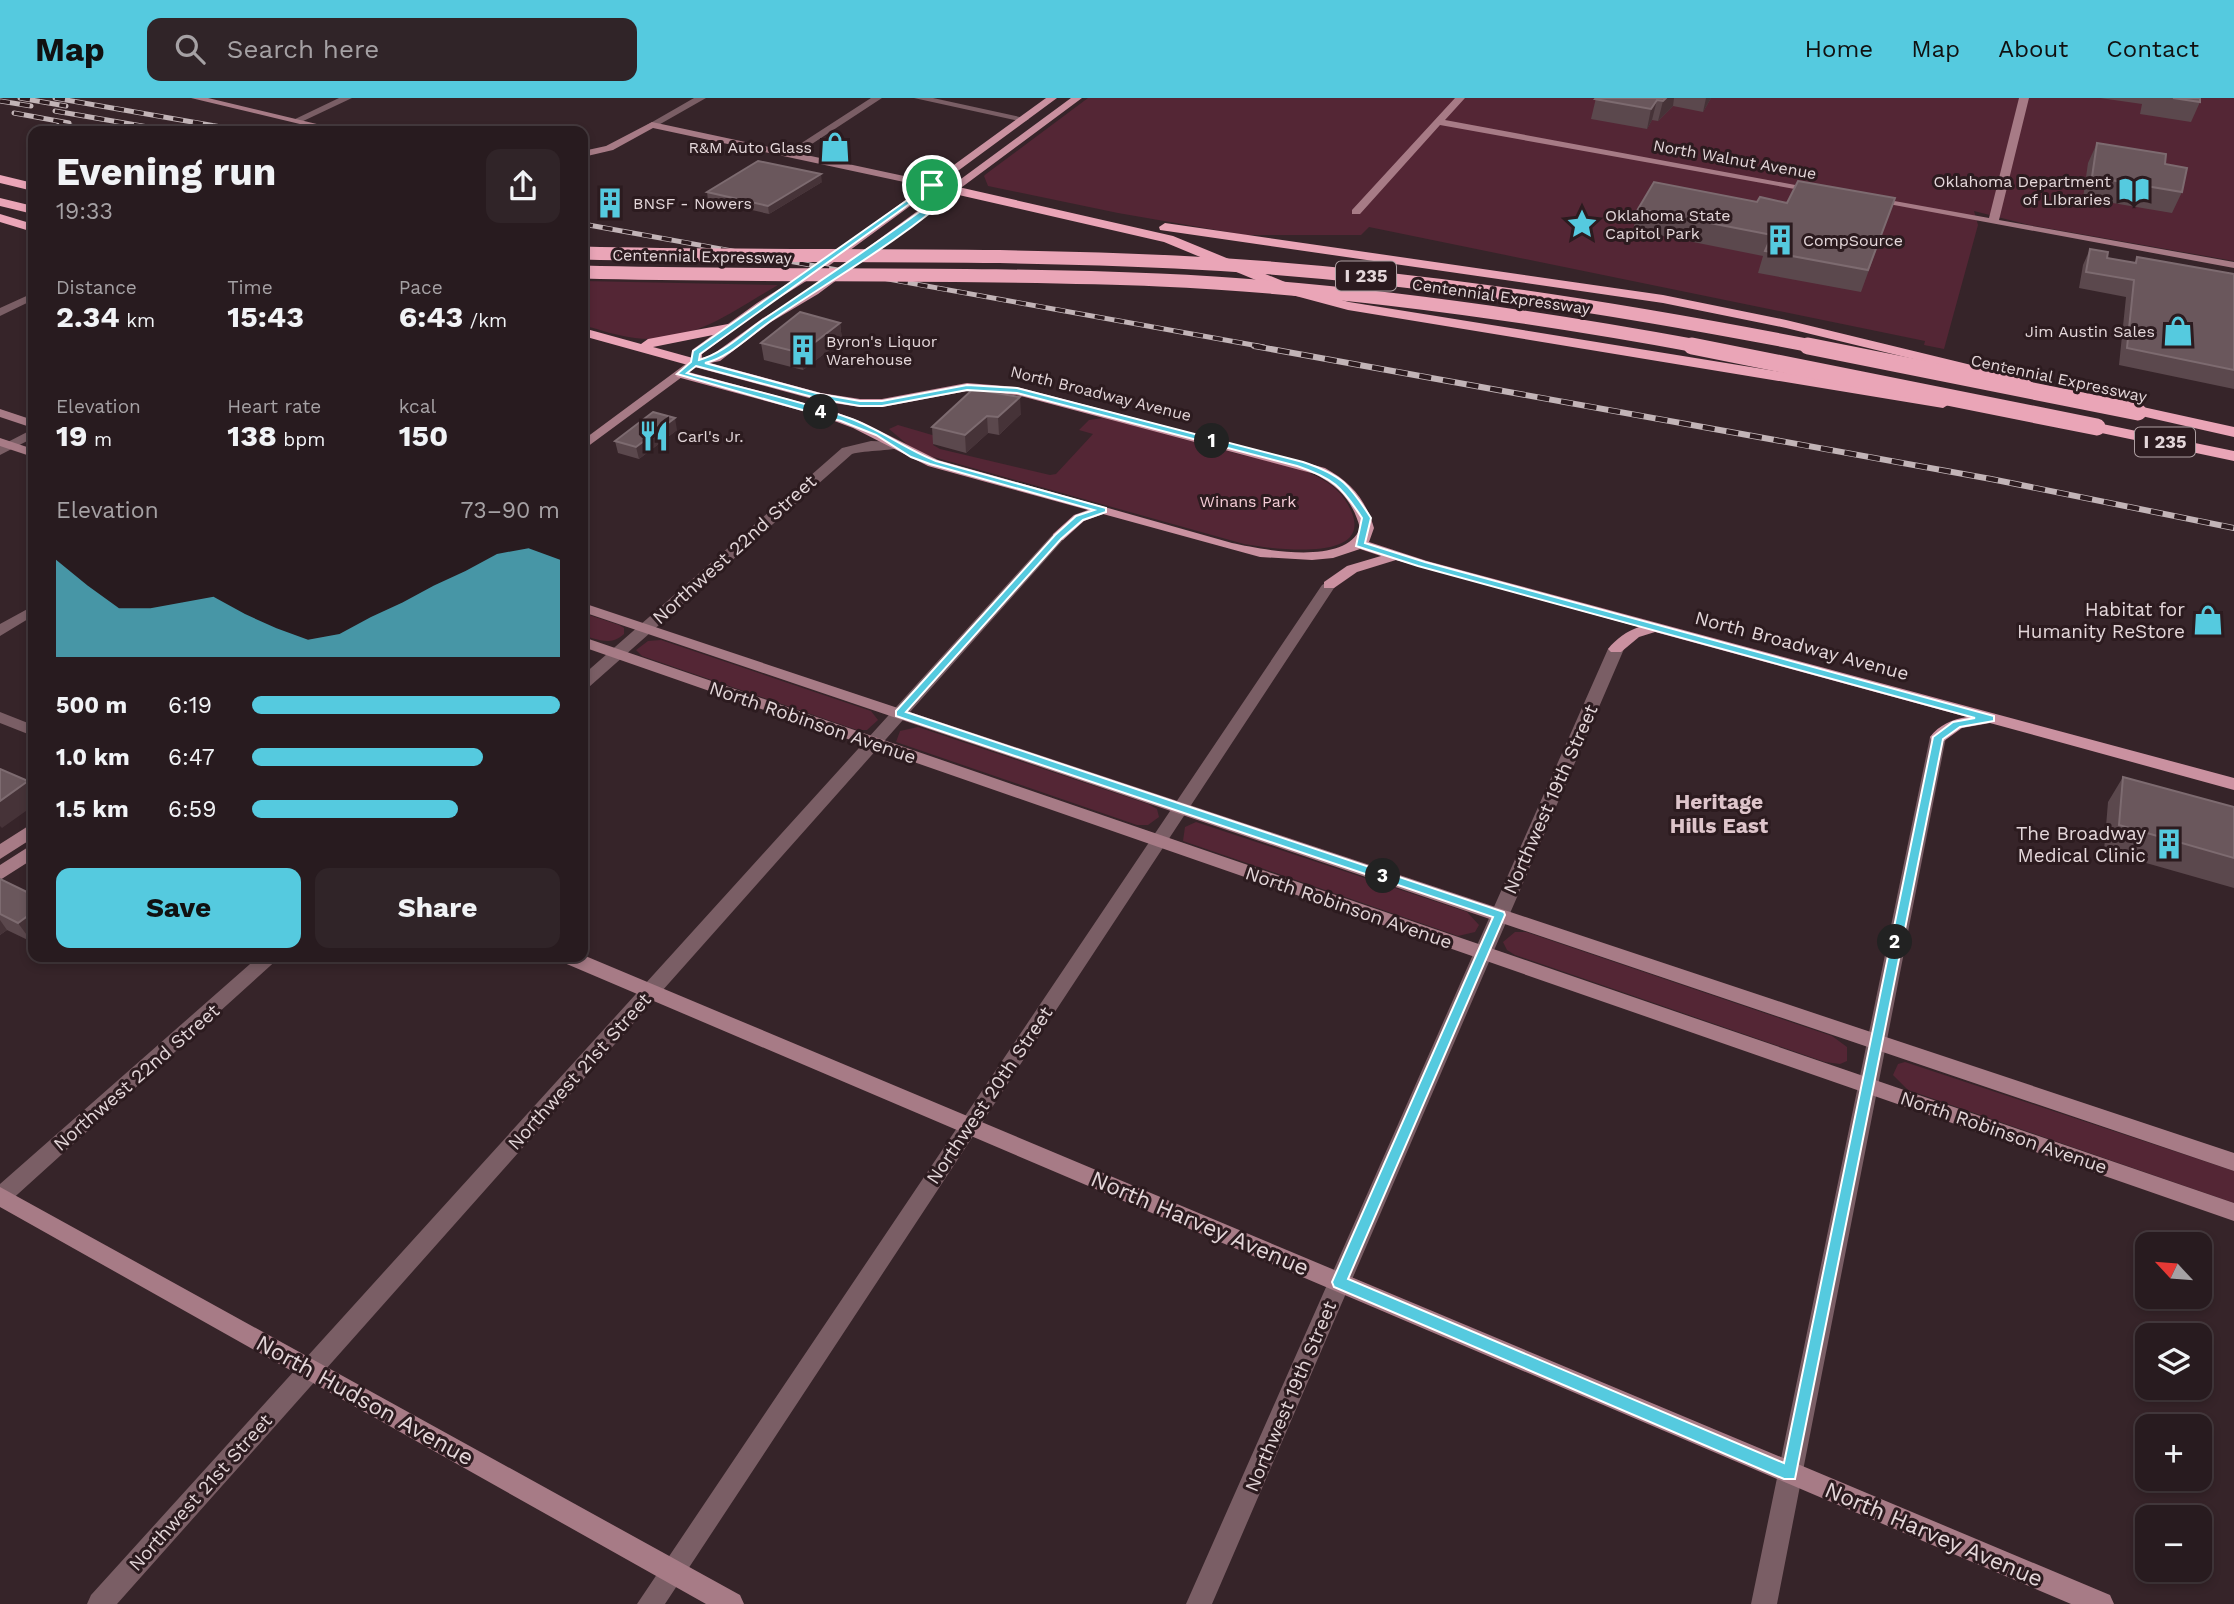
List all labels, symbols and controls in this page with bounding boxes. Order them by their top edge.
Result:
search box [147,18,637,81]
text: Map [35,30,105,69]
icon: search [171,30,209,68]
text: Search here [227,34,379,64]
text: Home [1805,35,1873,63]
text: Map [1911,35,1960,63]
text: About [1998,35,2068,63]
text: Contact [2106,35,2199,63]
shop icon: R&M Auto Glass [818,130,852,164]
street label: North Walnut Avenue [1652,136,1818,183]
place label: R&M Auto Glass [688,138,812,157]
button: share [486,149,560,223]
text: Evening run [56,150,276,194]
pin [902,155,962,215]
icon: arrive [913,166,951,204]
place label: Oklahoma Department of LIbraries [1934,172,2111,209]
library icon: Oklahoma Department of LIbraries [2117,173,2151,207]
building icon: BNSF - Nowers [593,186,627,220]
place label: BNSF - Nowers [633,194,752,213]
text: 19:33 [56,198,113,225]
place label: Oklahoma State Capitol Park [1605,206,1730,243]
place icon: Oklahoma State Capitol Park [1565,207,1599,241]
building icon: CompSource [1763,223,1797,257]
place label: CompSource [1803,231,1903,250]
street label: Centennial Expressway [612,245,793,268]
road number: I 235 [1336,261,1396,290]
street label: Centennial Expressway [1411,275,1592,318]
text: Distance [56,276,137,299]
text: Time [227,276,273,299]
text: Pace [399,276,443,299]
text: 2.34 [56,299,120,334]
text: 15:43 [227,299,304,334]
text: 6:43 [399,299,463,334]
text: km [120,309,155,332]
text: /km [463,309,507,332]
shop icon: Jim Austin Sales [2161,314,2195,348]
place label: Jim Austin Sales [2025,322,2155,341]
place label: Byron's Liquor Warehouse [826,332,938,369]
building icon: Byron's Liquor Warehouse [786,333,820,367]
street label: Centennial Expressway [1969,351,2149,407]
street label: North Broadway Avenue [1008,362,1193,425]
pin: 4 [804,394,838,430]
text: Elevation [56,395,141,418]
text: Heart rate [227,395,321,418]
text: kcal [399,395,436,418]
text: 4 [814,400,827,423]
text: 19 [56,418,87,453]
text: 138 [227,418,277,453]
text: 150 [399,418,448,453]
restaurant icon: Carl's Jr. [637,419,671,453]
pin: 1 [1194,424,1230,458]
place label: Carl's Jr. [677,427,744,446]
text: m [87,428,112,451]
text: bpm [277,428,325,451]
road number: I 235 [2135,428,2195,456]
text: 1 [1207,429,1216,452]
street label: Northwest 22nd Street [648,470,821,629]
park label: Winans Park [1200,492,1296,511]
text: Elevation [56,497,159,524]
text: 73–90 m [460,497,560,524]
place label: Habitat for Humanity ReStore [2017,598,2185,643]
shop icon: Habitat for Humanity ReStore [2191,603,2225,637]
street label: North Broadway Avenue [1692,606,1911,685]
street label: North Robinson Avenue [706,676,919,769]
text: 500 m [56,692,127,719]
text: 6:19 [168,692,212,719]
street label: Northwest 19th Street [1498,701,1603,898]
text: 1.0 km [56,744,130,771]
text: 6:47 [168,744,215,771]
district label: Heritage Hills East [1670,789,1768,838]
text: 1.5 km [56,796,129,823]
text: 6:59 [168,796,216,823]
place label: The Broadway Medical Clinic [2016,822,2146,867]
building icon: The Broadway Medical Clinic [2152,827,2186,861]
pin: 3 [1366,858,1400,894]
street label: North Robinson Avenue [1242,861,1455,954]
text: 3 [1377,864,1388,887]
button: Save [56,868,301,948]
button: Share [315,868,560,948]
pin: 2 [1878,924,1912,960]
text: 2 [1889,930,1900,953]
street label: Northwest 21st Street [503,988,656,1154]
street label: Northwest 22nd Street [49,999,224,1156]
street label: Northwest 20th Street [921,1002,1057,1188]
street label: North Robinson Avenue [1897,1086,2110,1179]
street label: North Harvey Avenue [1087,1165,1313,1282]
north arrow [2135,1232,2212,1309]
map controls [2135,1232,2212,1582]
street label: Northwest 19th Street [1240,1297,1341,1495]
button: layers [2135,1323,2212,1400]
street label: North Hudson Avenue [251,1329,478,1472]
street label: Northwest 21st Street [124,1409,277,1575]
button: + [2135,1414,2212,1491]
street label: North Harvey Avenue [1821,1476,2047,1593]
button: − [2135,1505,2212,1582]

